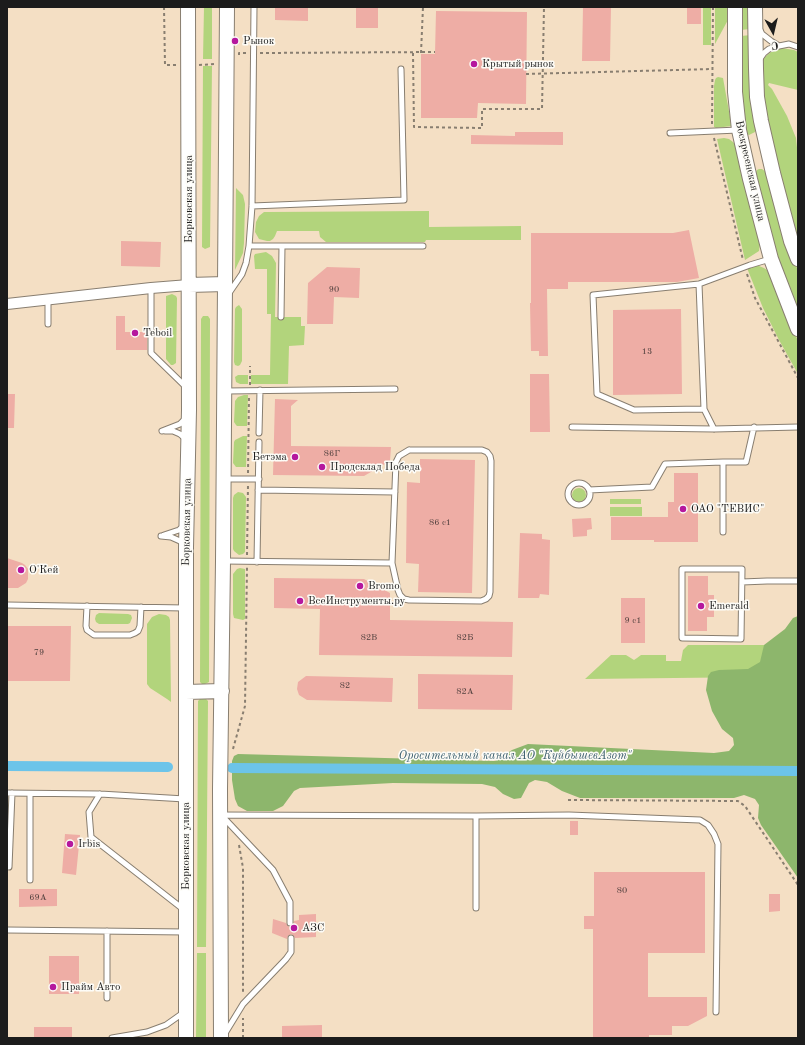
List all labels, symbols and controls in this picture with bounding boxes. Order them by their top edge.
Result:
north arrow [753,12,793,52]
place label: Рынок [243,34,274,48]
marker: Рынок [230,36,240,46]
text: С [770,38,779,50]
place label: Крытый рынок [482,57,554,71]
marker: Крытый рынок [469,59,479,69]
street label: Воскресенская улица [732,119,768,223]
street label: Борковская улица [182,155,196,243]
house number: 90 [329,285,339,295]
place label: Teboil [143,326,172,340]
marker: Teboil [130,328,140,338]
house number: 13 [642,347,652,357]
house number: 86Г [324,449,340,459]
place label: Бетэма [252,450,287,464]
marker: Бетэма [290,452,300,462]
place label: Продсклад Победа [330,460,420,474]
marker: Продсклад Победа [317,462,327,472]
street label: Борковская улица [180,478,194,566]
place label: ОАО "ТЕВИС" [691,502,764,516]
marker: ОАО "ТЕВИС" [678,504,688,514]
house number: 86 c1 [429,518,451,528]
place label: О'Кей [29,563,58,577]
marker: О'Кей [16,565,26,575]
place label: Bromo [368,579,400,593]
marker: Bromo [355,581,365,591]
place label: ВсеИнструменты.ру [308,594,405,608]
marker: ВсеИнструменты.ру [295,596,305,606]
place label: Emerald [709,599,749,613]
marker: Emerald [696,601,706,611]
house number: 9 с1 [625,616,641,626]
house number: 82В [361,633,377,643]
house number: 82Б [457,633,473,643]
house number: 79 [34,648,44,658]
house number: 82 [340,681,350,691]
house number: 82А [456,687,474,697]
water label: Оросительный канал АО "КуйбышевАзот" [398,749,632,763]
street label: Борковская улица [179,802,193,890]
place label: Irbis [78,837,100,851]
marker: Irbis [65,839,75,849]
house number: 80 [617,886,627,896]
house number: 69А [29,893,47,903]
place label: АЗС [302,921,324,935]
marker: АЗС [289,923,299,933]
place label: Прайм Авто [61,980,120,994]
marker: Прайм Авто [48,982,58,992]

